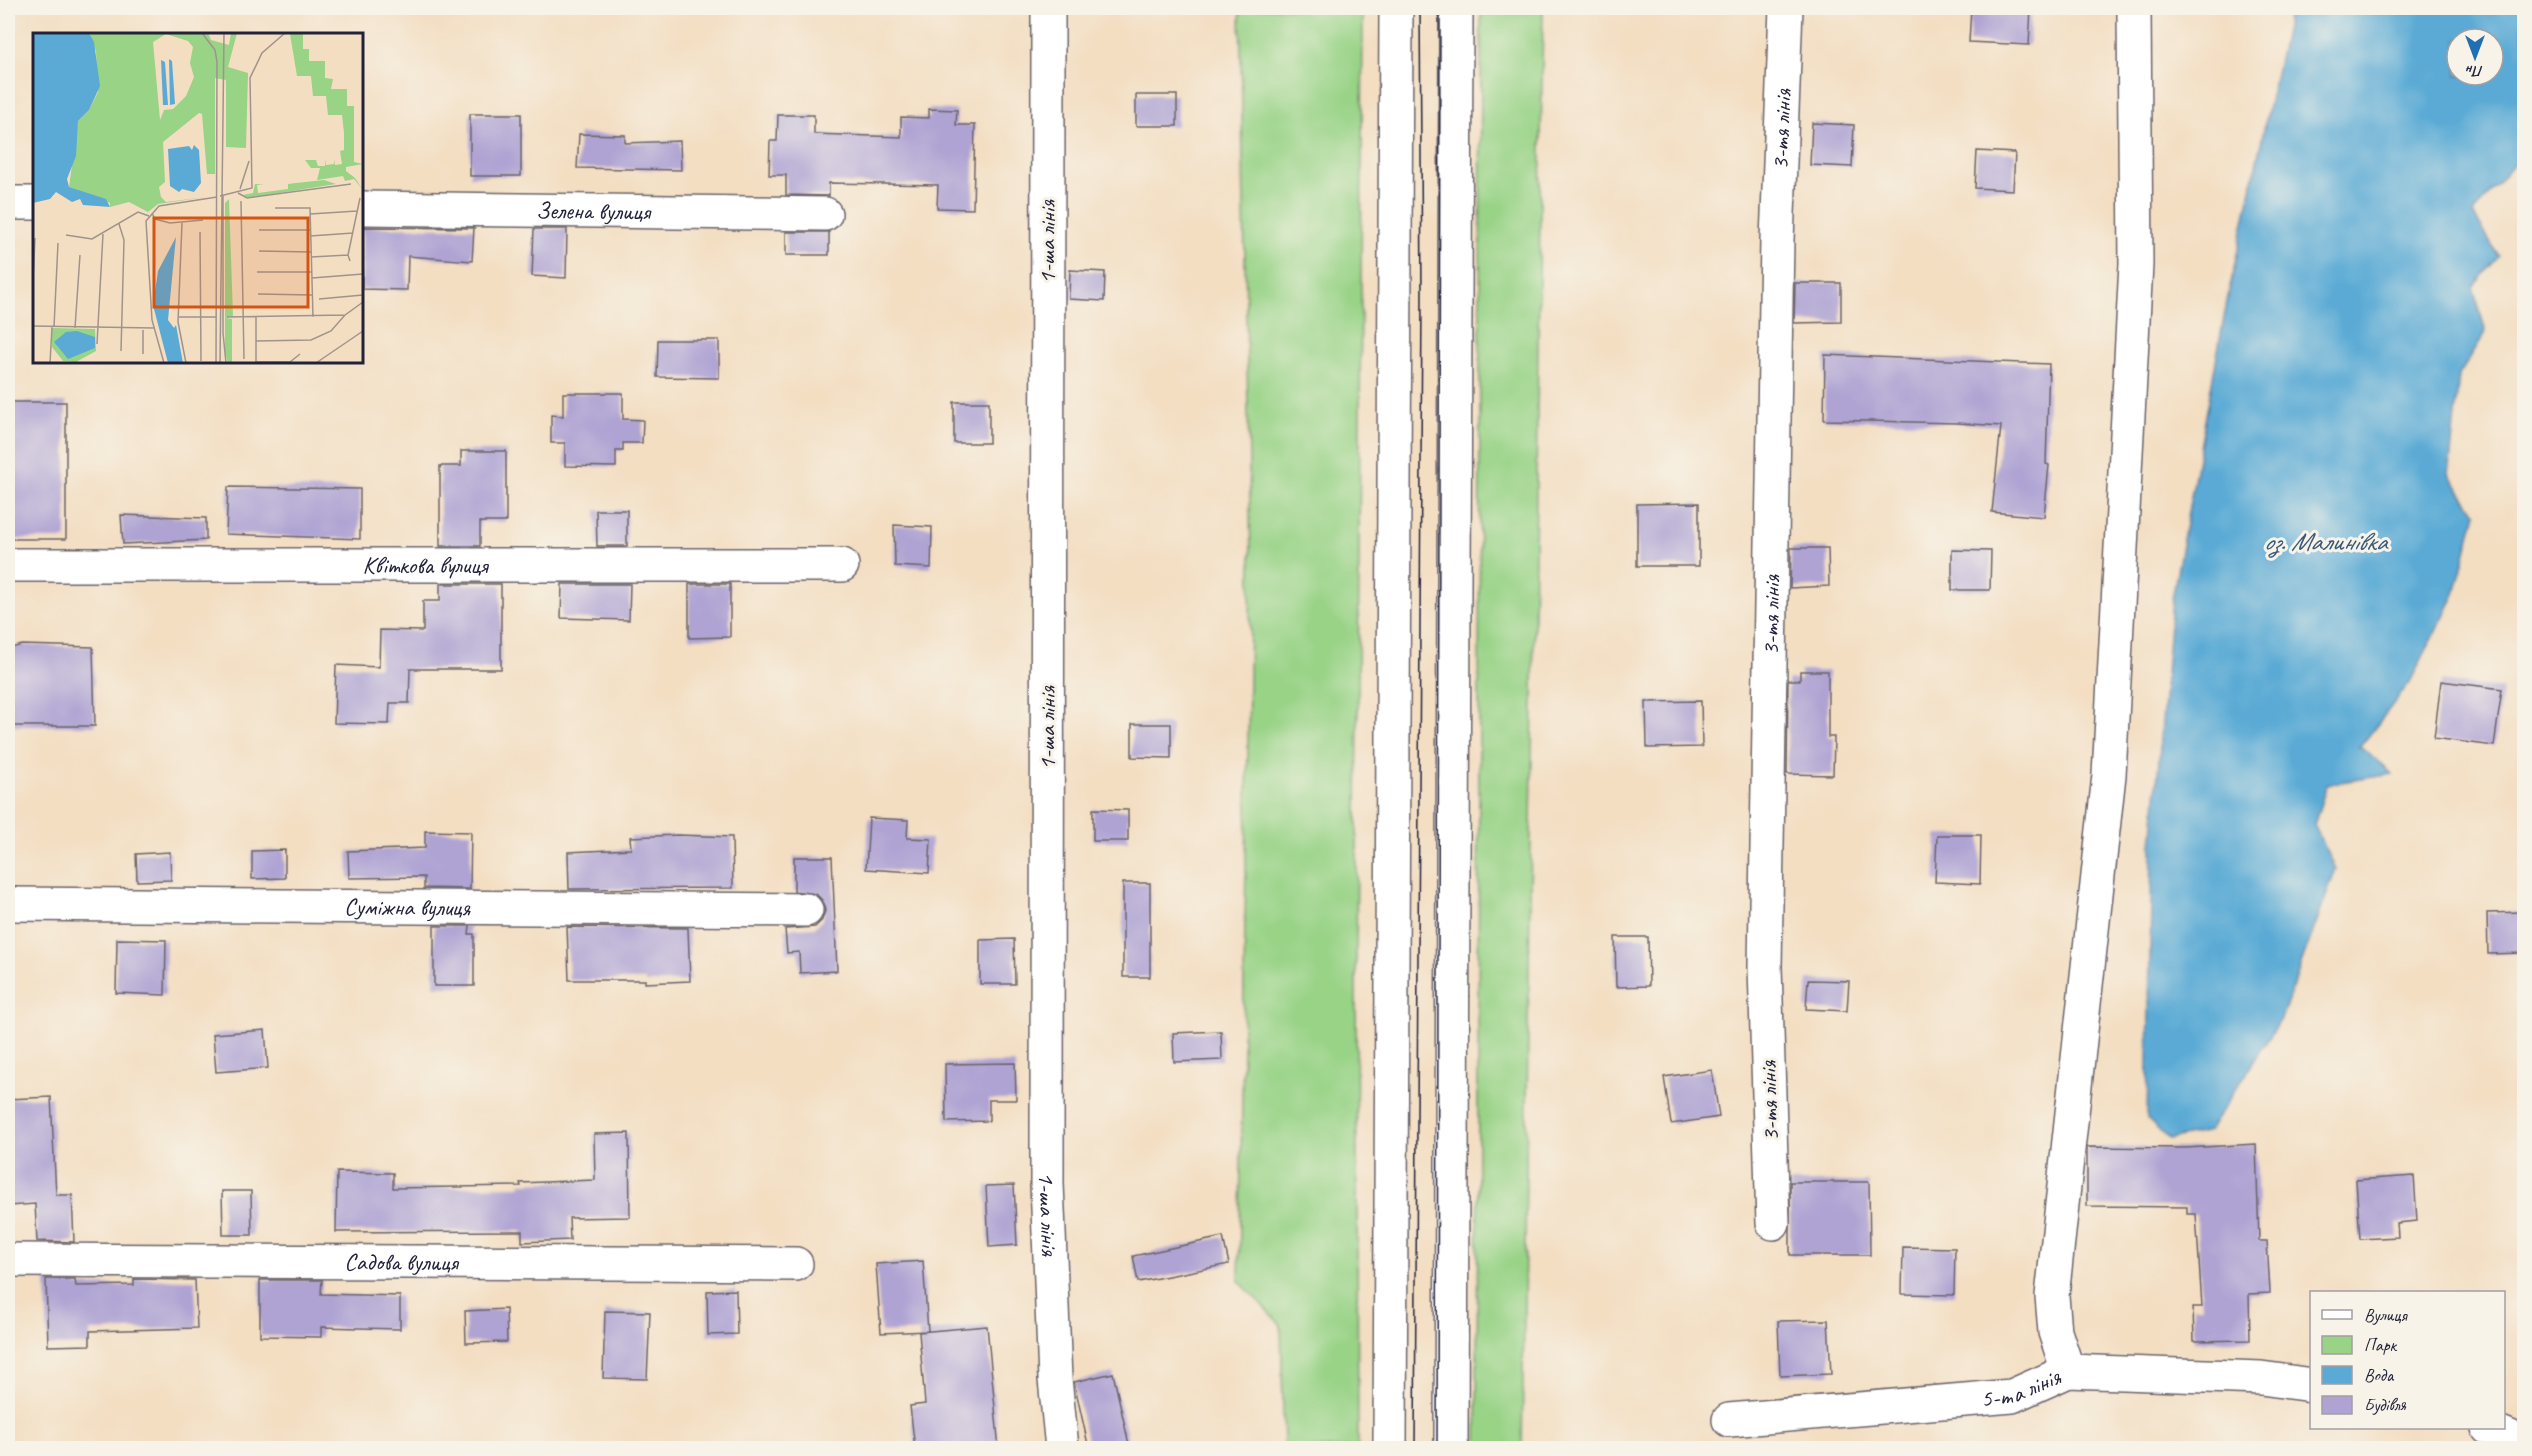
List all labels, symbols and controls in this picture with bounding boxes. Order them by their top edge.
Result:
north arrow [2445,27,2505,87]
inset map [33,33,363,363]
text: Пн [2466,61,2483,81]
street label: 3-тя лінія [1765,87,1798,170]
street label: Зелена вулиця [536,195,652,227]
street label: 1-ша лінія [1032,199,1062,284]
water label: оз. Малинівка [2263,525,2389,558]
street label: Квіткова вулиця [363,550,489,580]
street label: 3-тя лінія [1755,573,1786,656]
street label: 1-ша лінія [1032,685,1062,770]
street label: Суміжна вулиця [344,892,471,922]
street label: 3-тя лінія [1753,1059,1785,1142]
street label: 1-ша лінія [1032,1172,1065,1258]
street label: Садова вулиця [344,1247,460,1277]
legend [2310,1291,2505,1429]
text: Вулиця [2364,1304,2408,1326]
text: Парк [2364,1334,2398,1356]
street label: 5-та лінія [1980,1361,2066,1414]
text: Вода [2364,1364,2395,1386]
text: Будівля [2364,1394,2407,1416]

